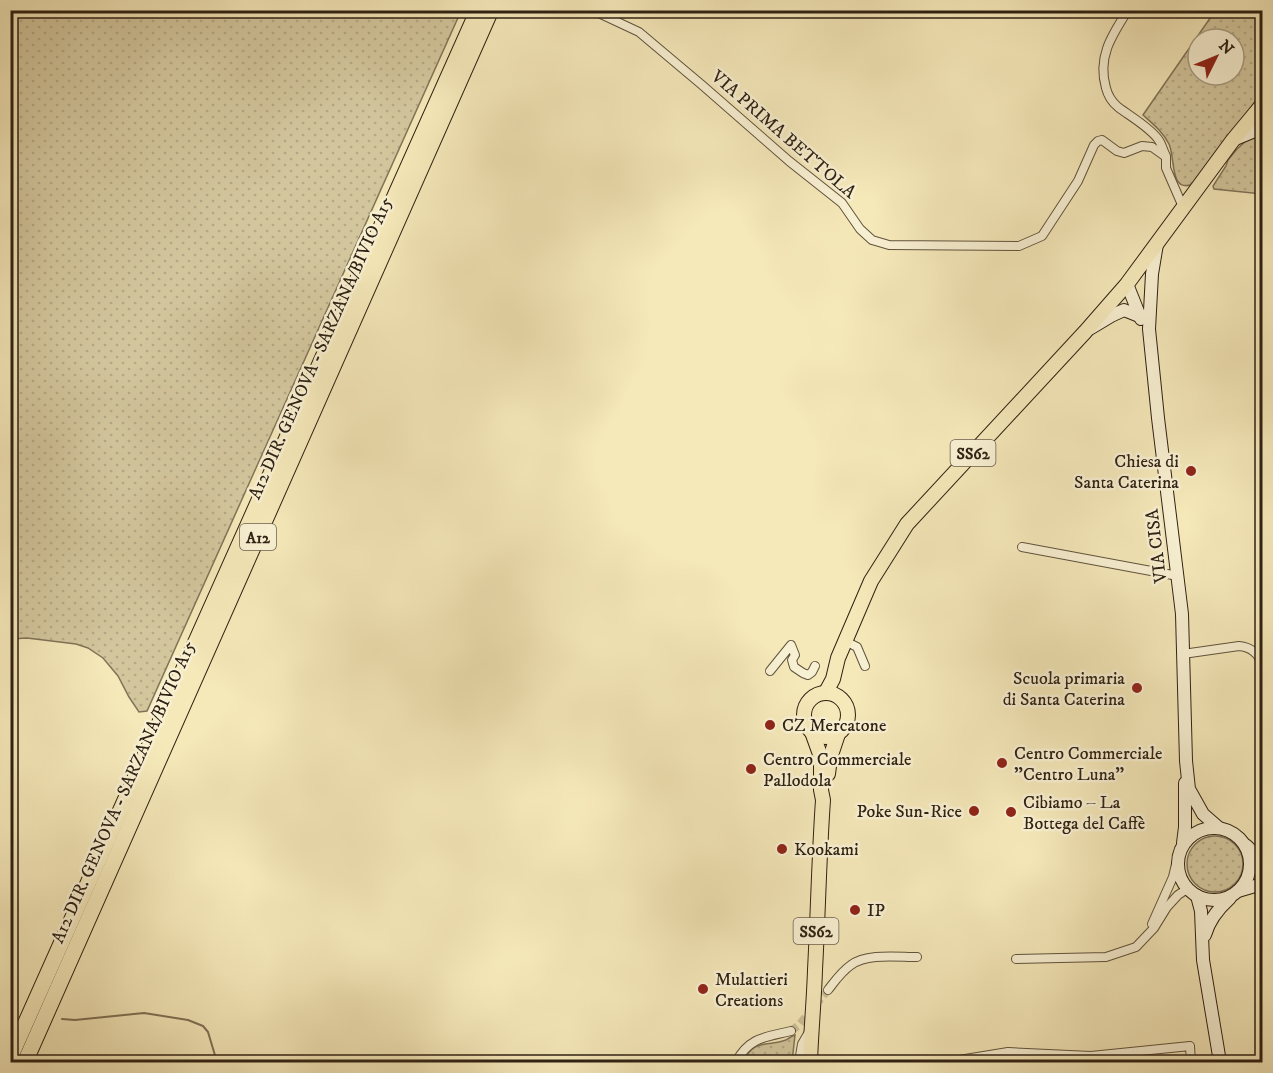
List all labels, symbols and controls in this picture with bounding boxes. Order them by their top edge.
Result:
north arrow [1186,27,1246,87]
text: N [1214,36,1238,59]
street label: VIA PRIMA BETTOLA [706,65,861,204]
street label: A12 DIR. GENOVA - SARZANA/BIVIO A15 [244,194,398,503]
road number: SS62 [950,440,996,466]
place label: Chiesa di Santa Caterina [1074,451,1179,494]
marker: Chiesa di Santa Caterina [1184,464,1198,478]
street label: VIA CISA [1141,507,1173,585]
road number: A12 [240,524,276,550]
street label: A12 DIR. GENOVA - SARZANA/BIVIO A15 [47,638,201,947]
place label: Scuola primaria di Santa Caterina [1003,668,1125,711]
marker: Scuola primaria di Santa Caterina [1130,681,1144,695]
place label: CZ Mercatone [782,715,886,737]
marker: CZ Mercatone [763,718,777,732]
place label: Centro Commerciale "Centro Luna" [1014,743,1162,786]
place label: Centro Commerciale Pallodola [763,749,911,792]
marker: Centro Commerciale "Centro Luna" [995,756,1009,770]
marker: Centro Commerciale Pallodola [744,762,758,776]
place label: Cibiamo – La Bottega del Caffè [1023,792,1145,835]
place label: Poke Sun-Rice [856,801,962,823]
marker: Poke Sun-Rice [967,804,981,818]
marker: Cibiamo – La Bottega del Caffè [1004,805,1018,819]
place label: Kookami [794,839,859,861]
marker: Kookami [775,842,789,856]
place label: IP [867,900,885,922]
marker: IP [848,903,862,917]
road number: SS62 [794,918,838,944]
place label: Mulattieri Creations [715,969,788,1012]
marker: Mulattieri Creations [696,982,710,996]

